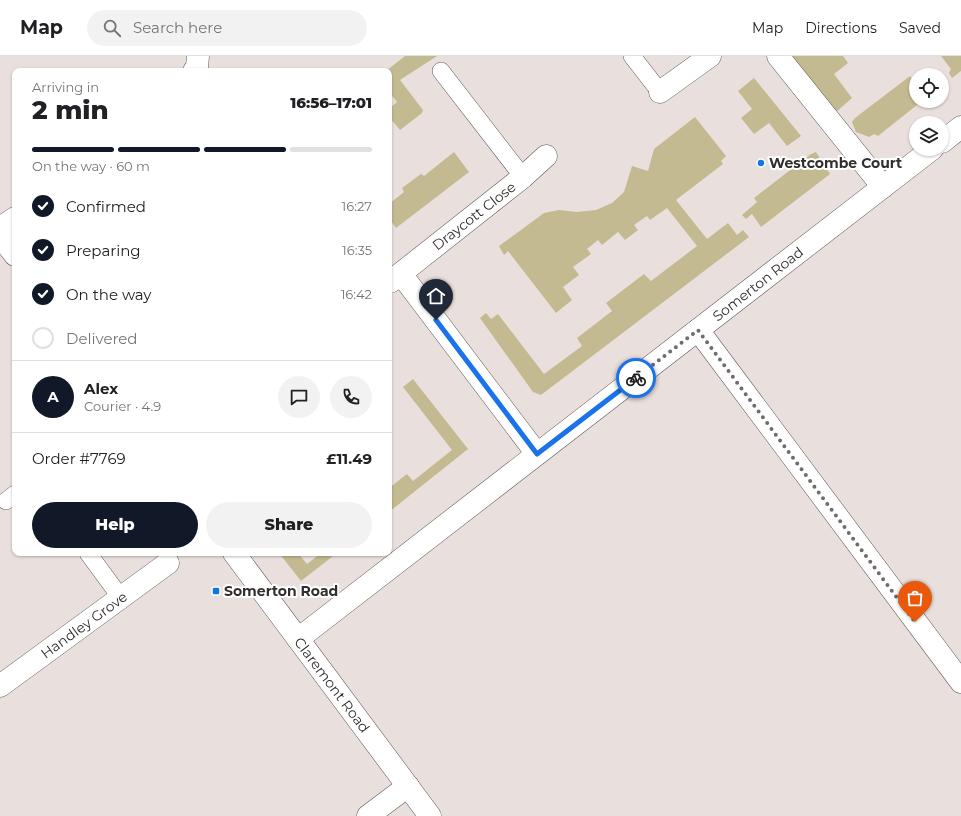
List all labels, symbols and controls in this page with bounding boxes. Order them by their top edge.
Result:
search box [87,10,367,46]
text: Map [20,16,63,39]
icon: search [101,17,123,39]
text: Search here [133,18,222,37]
text: Map [752,19,783,37]
text: Directions [805,19,877,37]
text: Saved [899,19,941,37]
map controls [909,68,949,156]
button: locate [909,68,949,108]
text: Arriving in [32,79,99,95]
text: 16:56–17:01 [290,93,372,112]
text: 2 min [32,94,109,126]
button: layers [909,116,949,156]
place label: Westcombe Court [769,154,902,172]
text: On the way · 60 m [32,158,150,174]
marker: Westcombe Court [756,158,766,168]
street label: Draycott Close [429,178,519,254]
icon: check [32,195,54,217]
text: Confirmed [66,197,146,216]
text: 16:27 [342,198,372,214]
icon: check [32,239,54,261]
text: Preparing [66,241,141,260]
text: 16:35 [342,242,372,258]
street label: Somerton Road [709,243,807,325]
pin [419,279,453,320]
icon: check [32,283,54,305]
text: On the way [66,285,151,304]
icon: home [425,285,447,307]
text: 16:42 [341,286,372,302]
text: Delivered [66,329,138,348]
courier [616,358,656,398]
icon: bike [625,367,647,389]
button: chat [278,376,320,418]
button: phone [330,376,372,418]
text: Alex [84,379,118,398]
text: A [47,387,59,406]
text: Courier · 4.9 [84,398,161,414]
text: Order #7769 [32,449,126,468]
text: £11.49 [326,449,372,468]
button: Help [32,502,198,548]
button: Share [206,502,372,548]
pin [898,581,932,622]
place label: Somerton Road [224,582,338,600]
marker: Somerton Road [211,586,221,596]
icon: bag [904,587,926,609]
street label: Handley Grove [37,588,131,662]
street label: Claremont Road [290,634,374,736]

